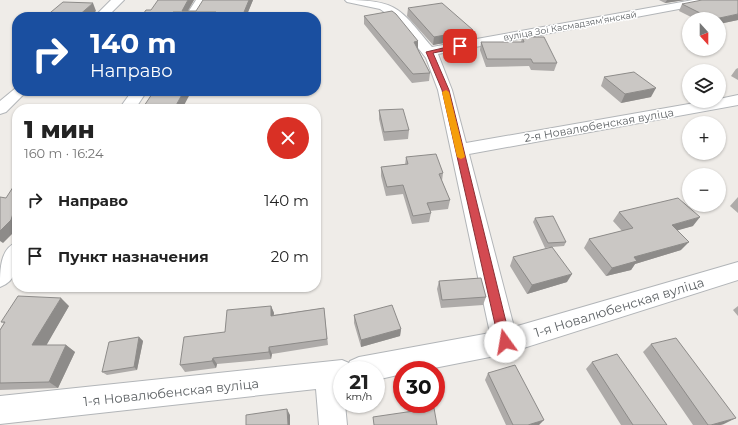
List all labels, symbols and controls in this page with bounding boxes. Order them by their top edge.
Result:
street label: вуліца Зоі Касмадзямʼянскай [502,8,638,43]
north arrow [682,12,726,56]
map controls [682,12,726,212]
text: 140 m [90,26,177,60]
icon: right [24,28,76,80]
pin [443,29,477,63]
icon: arrive [449,35,471,57]
text: Направо [90,60,173,82]
button: layers [682,64,726,108]
street label: 2-я Новалюбенская вуліца [523,105,675,145]
text: 1 мин [24,115,95,144]
button: + [682,116,726,160]
button: close [267,117,309,159]
text: 160 m · 16:24 [24,145,104,161]
button: − [682,168,726,212]
icon: right [24,189,46,211]
text: Направо [58,191,128,210]
text: 140 m [264,191,309,210]
icon: arrive [24,245,46,267]
text: Пункт назначения [58,247,209,266]
text: 20 m [271,247,309,266]
street label: 1-я Новалюбенская вуліца [532,274,706,340]
position arrow [484,321,526,363]
speed limit sign: 30 [393,361,445,413]
text: 21 [349,370,369,394]
street label: 1-я Новалюбенская вуліца [82,375,260,409]
text: km/h [346,390,372,403]

